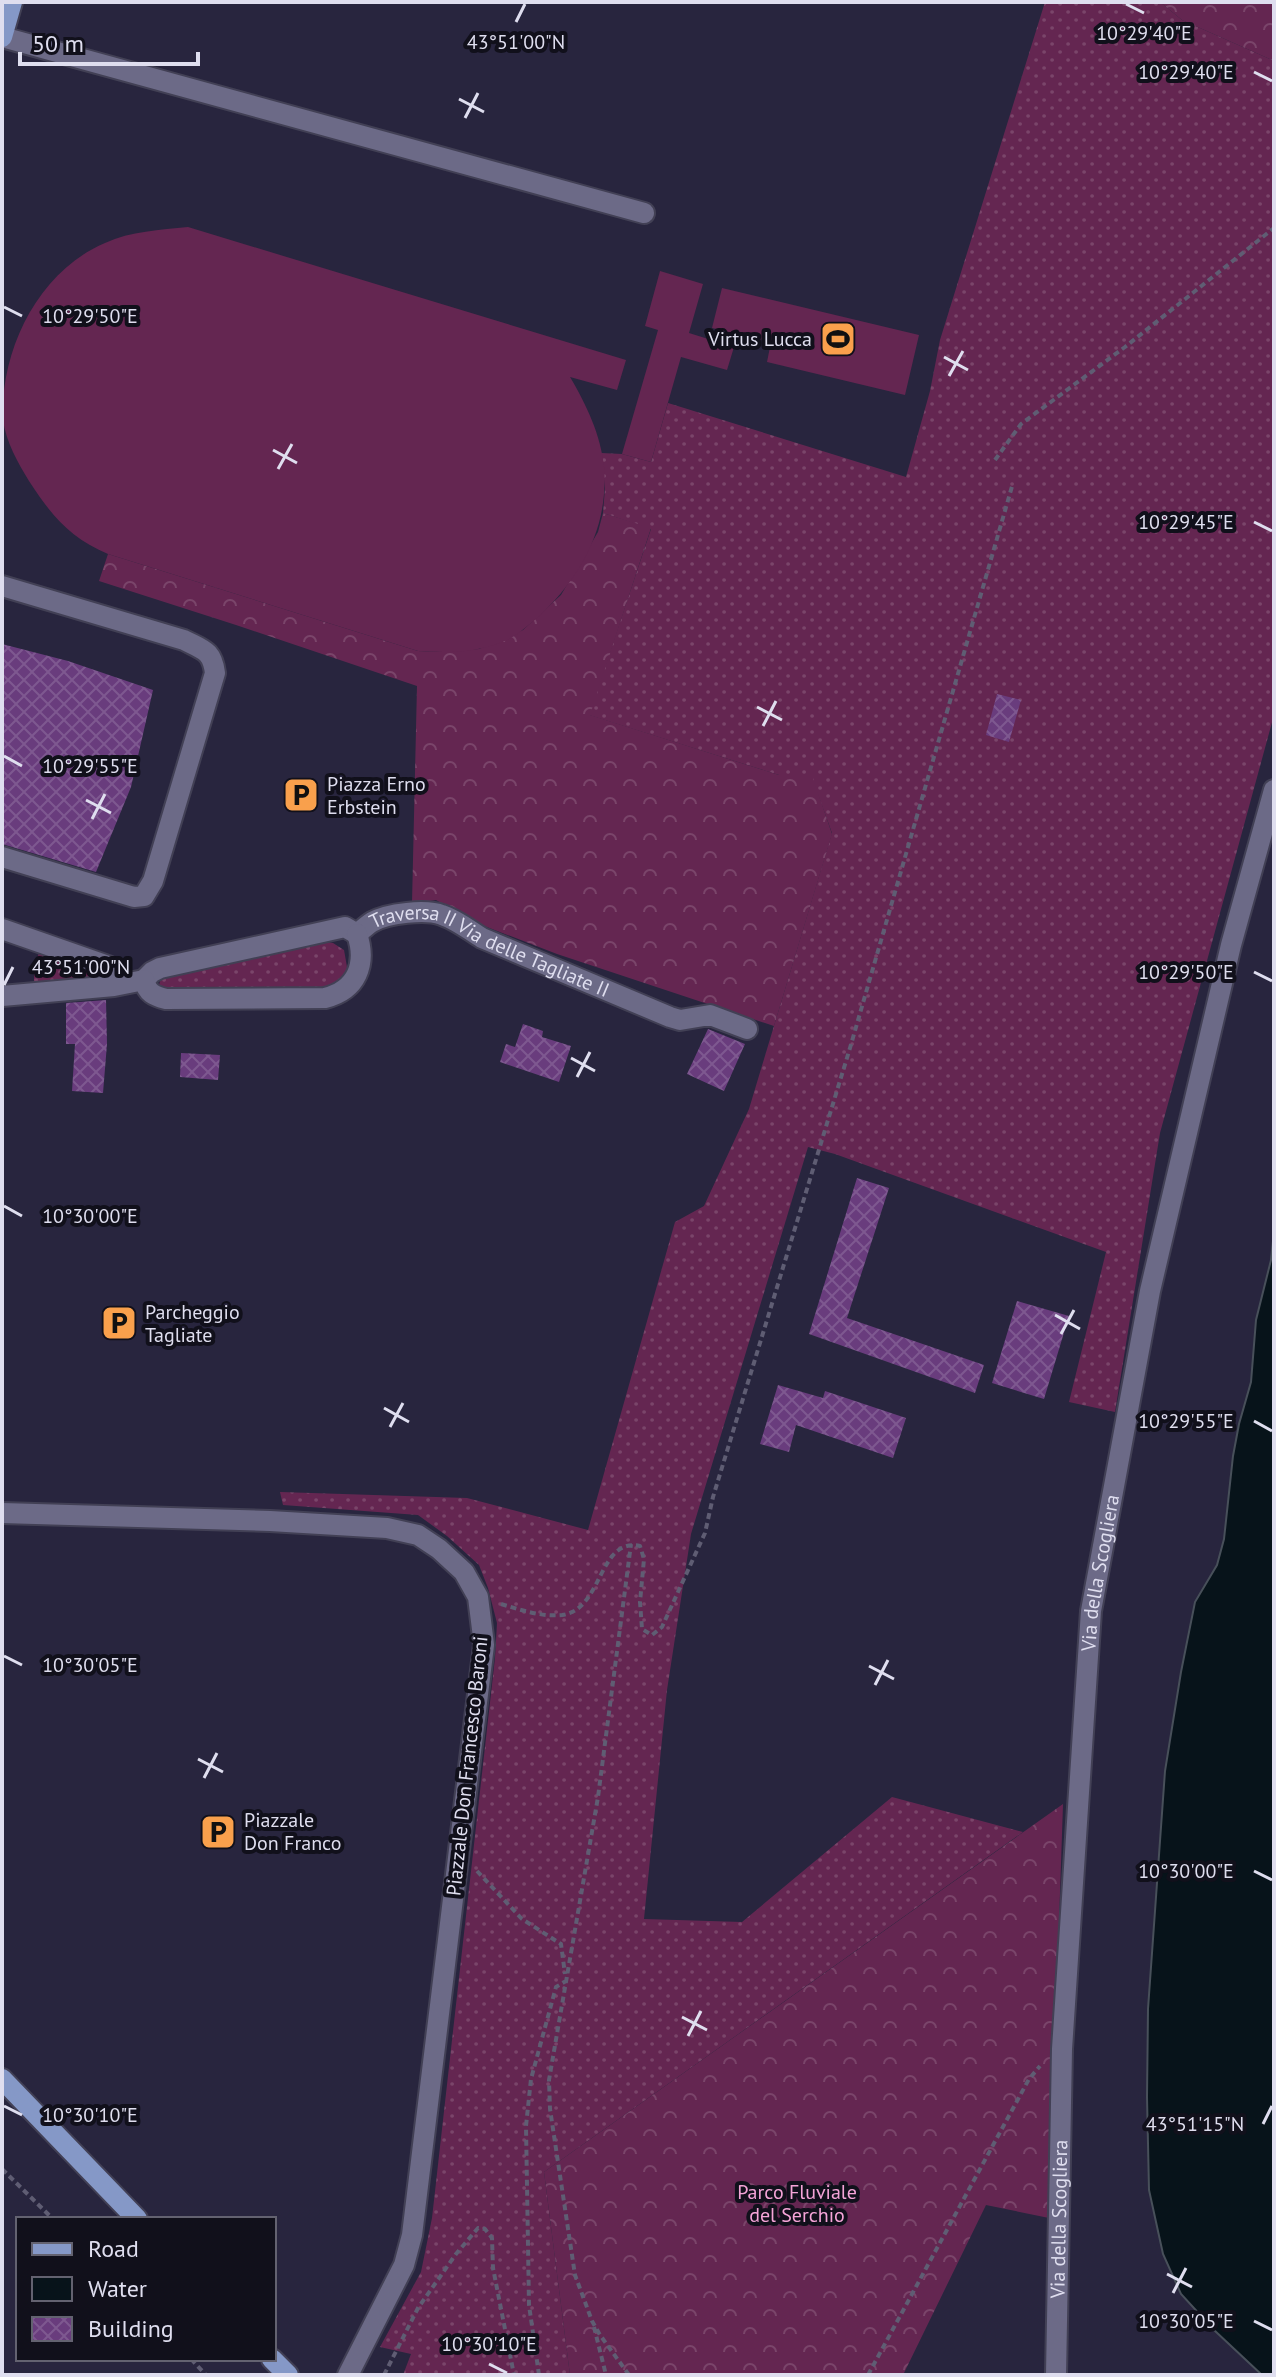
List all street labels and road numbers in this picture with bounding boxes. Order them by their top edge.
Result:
street label: Traversa II Via delle Tagliate II [365,899,613,1003]
street label: Via della Scogliera [1075,1492,1125,1653]
street label: Piazzale Don Francesco Baroni [440,1635,494,1897]
street label: Via della Scogliera [1044,2139,1073,2300]

